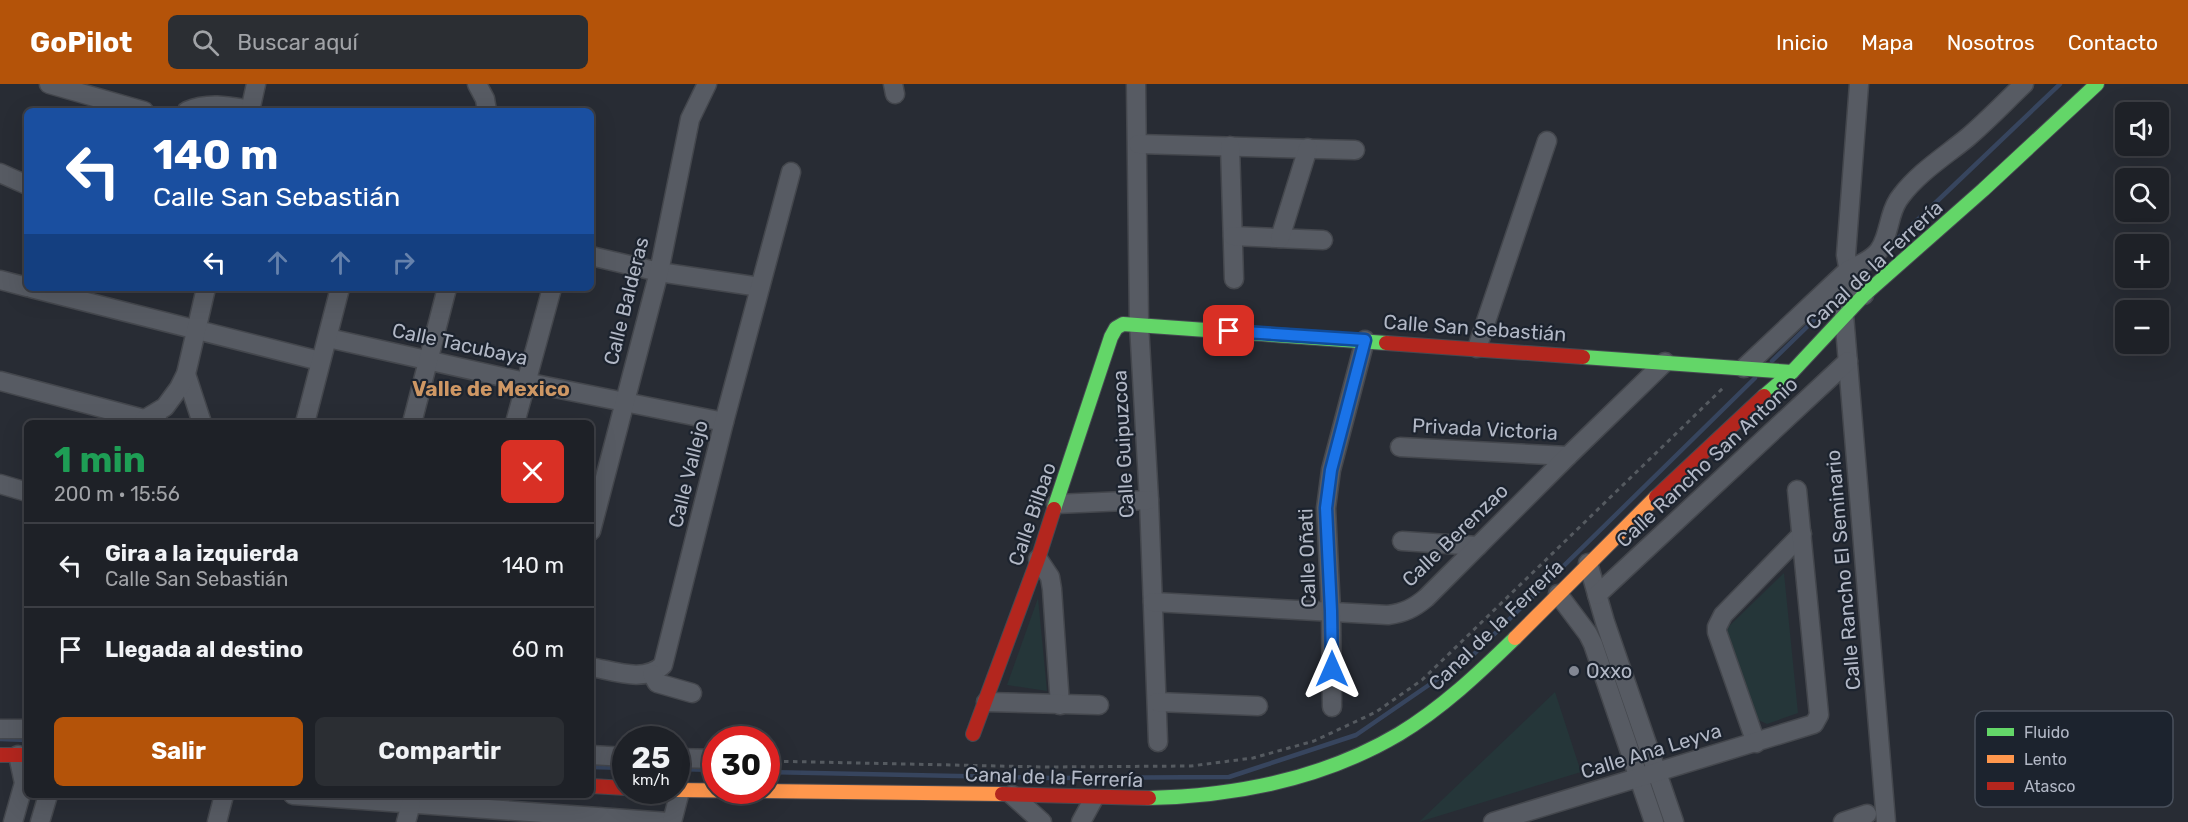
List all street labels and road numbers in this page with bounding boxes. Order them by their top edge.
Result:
street label: Canal de la Ferrería [1801,195,1947,335]
street label: Calle Balderas [598,234,654,368]
street label: Calle San Sebastián [1383,310,1567,346]
street label: Calle Tacubaya [390,318,530,370]
street label: Calle Guipuzcoa [1107,369,1139,519]
street label: Calle Rancho San Antonio [1611,372,1803,552]
street label: Privada Victoria [1411,413,1559,445]
street label: Calle Vallejo [663,418,713,530]
street label: Calle Rancho El Seminario [1821,449,1865,691]
street label: Calle Bilbao [1003,459,1061,569]
street label: Calle Berenzao [1397,478,1513,592]
street label: Calle Oñati [1293,508,1321,608]
street label: Canal de la Ferrería [1423,554,1569,696]
street label: Calle Ana Leyva [1578,718,1724,784]
street label: Canal de la Ferrería [964,762,1144,792]

